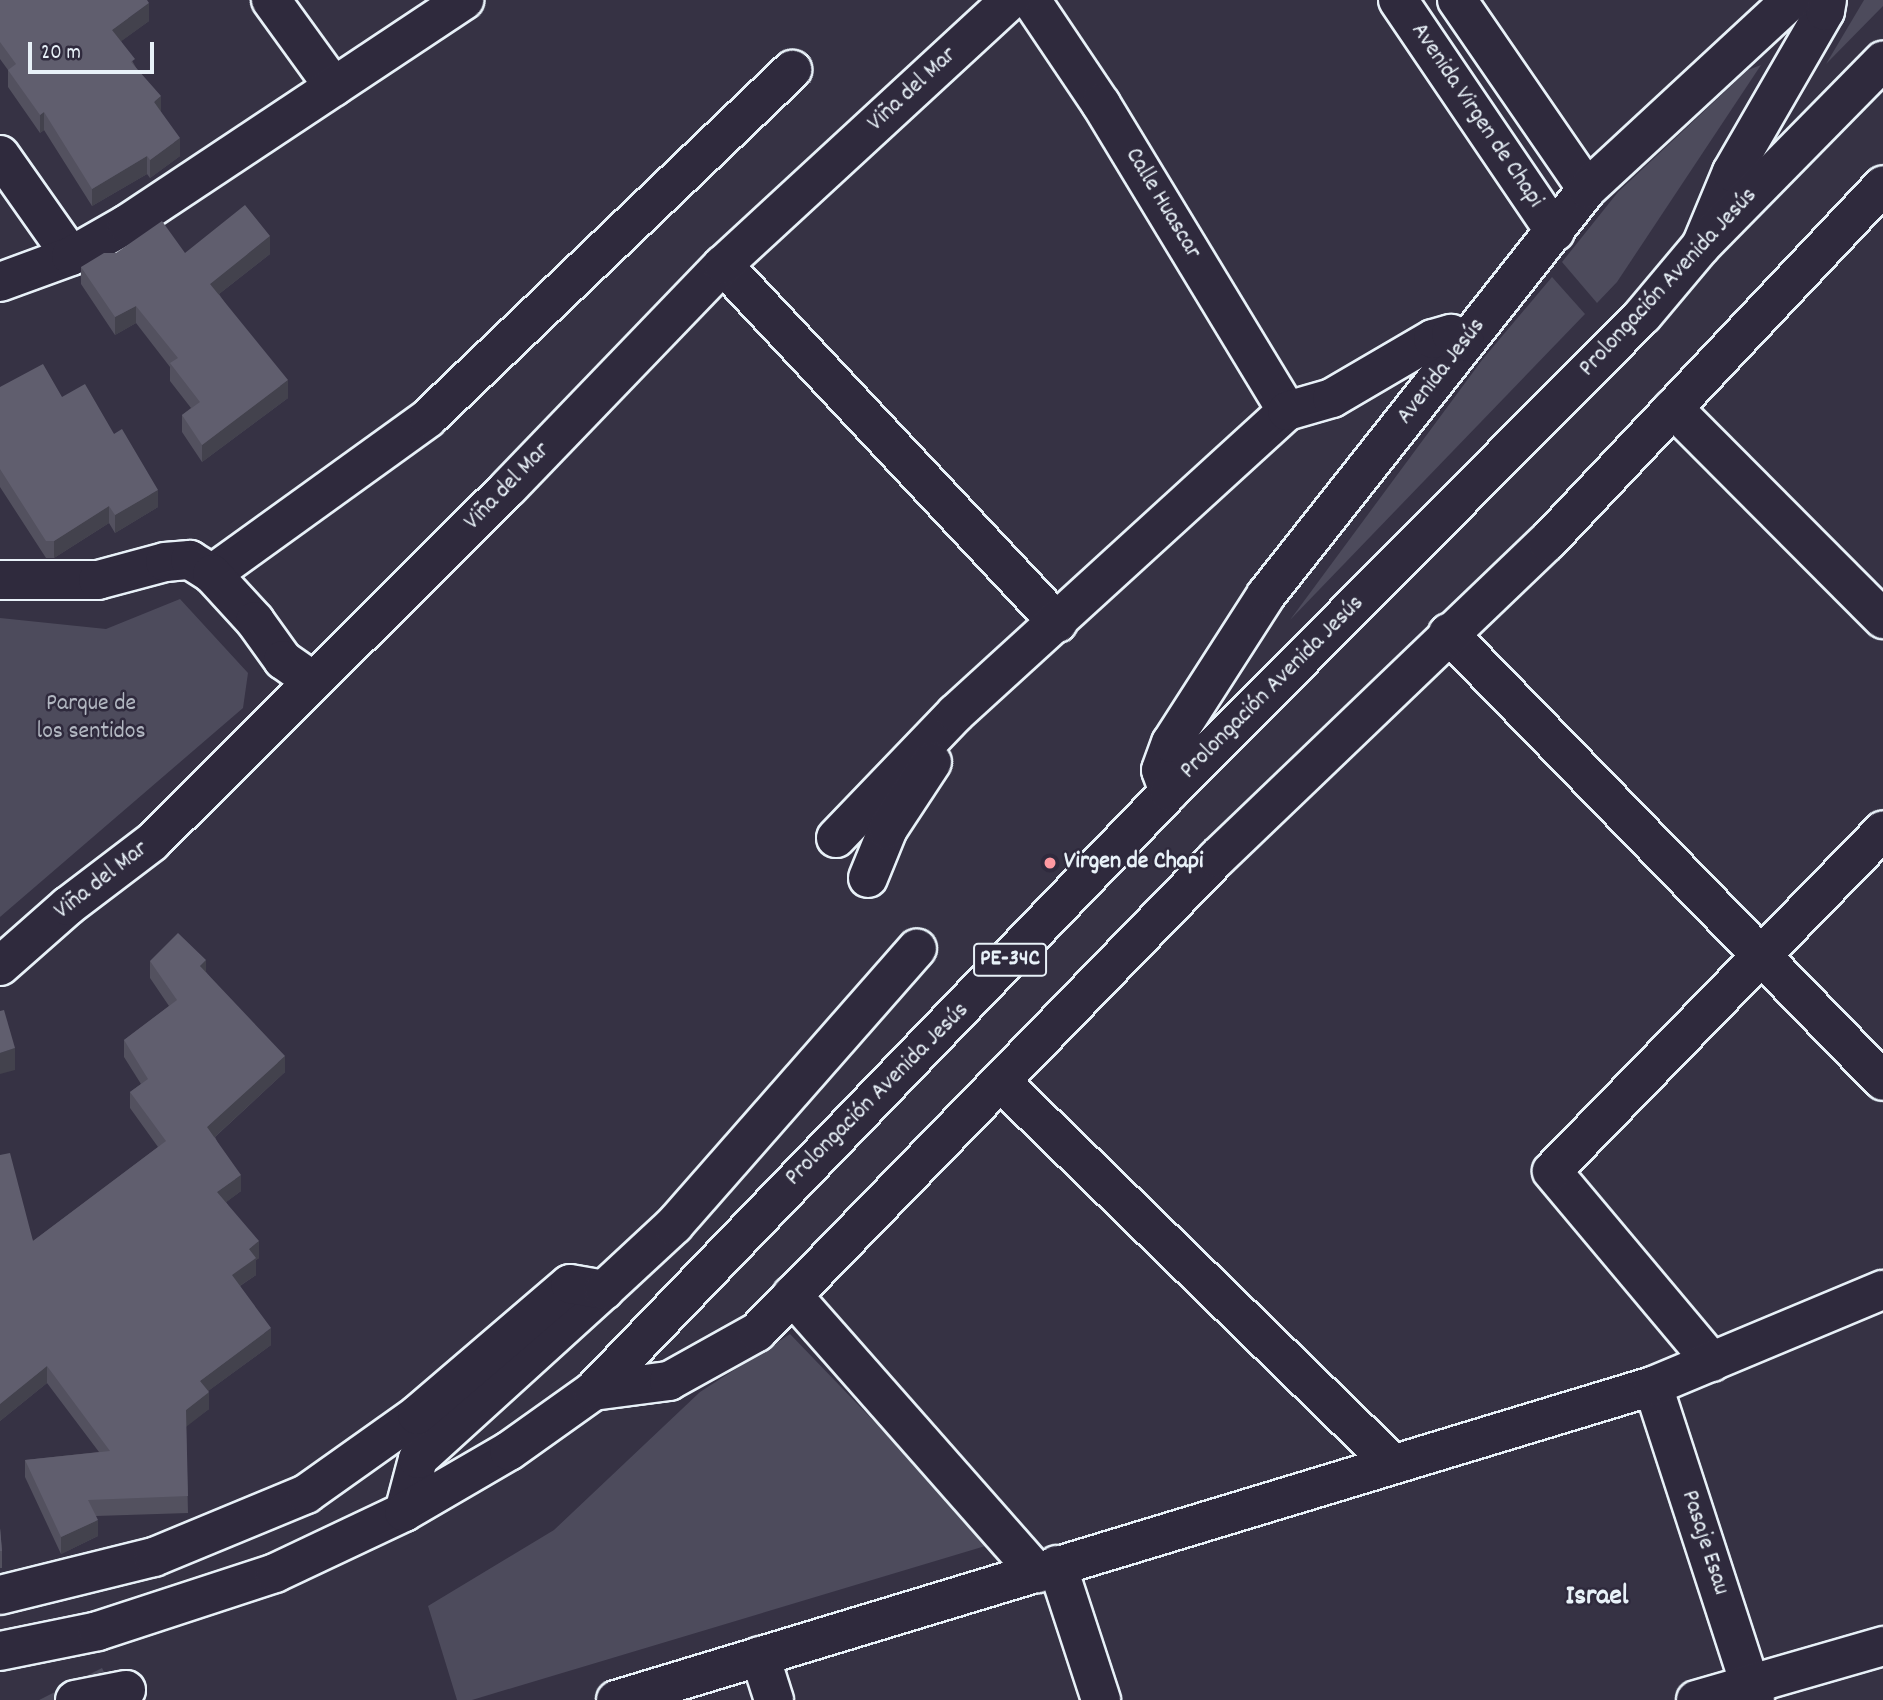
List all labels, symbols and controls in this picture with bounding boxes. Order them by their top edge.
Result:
street label: Avenida Virgen de Chapi [1404,18,1548,214]
scale bar [32,28,158,72]
text: 20 m [41,39,81,69]
street label: Viña del Mar [863,42,963,138]
street label: Calle Huascar [1118,143,1206,265]
street label: Prolongación Avenida Jesús [1574,182,1764,384]
street label: Avenida Jesús [1392,313,1492,431]
street label: Viña del Mar [459,437,557,537]
street label: Prolongación Avenida Jesús [1175,590,1371,786]
park label: Parque de los sentidos [36,691,146,747]
street label: Viña del Mar [49,835,155,927]
place label: Virgen de Chapi [1064,849,1203,877]
marker: Virgen de Chapi [1042,855,1058,871]
road number: PE-34C [972,940,1048,979]
street label: Prolongación Avenida Jesús [780,997,976,1193]
street label: Pasaje Esau [1674,1487,1734,1599]
district label: Israel [1566,1581,1628,1615]

